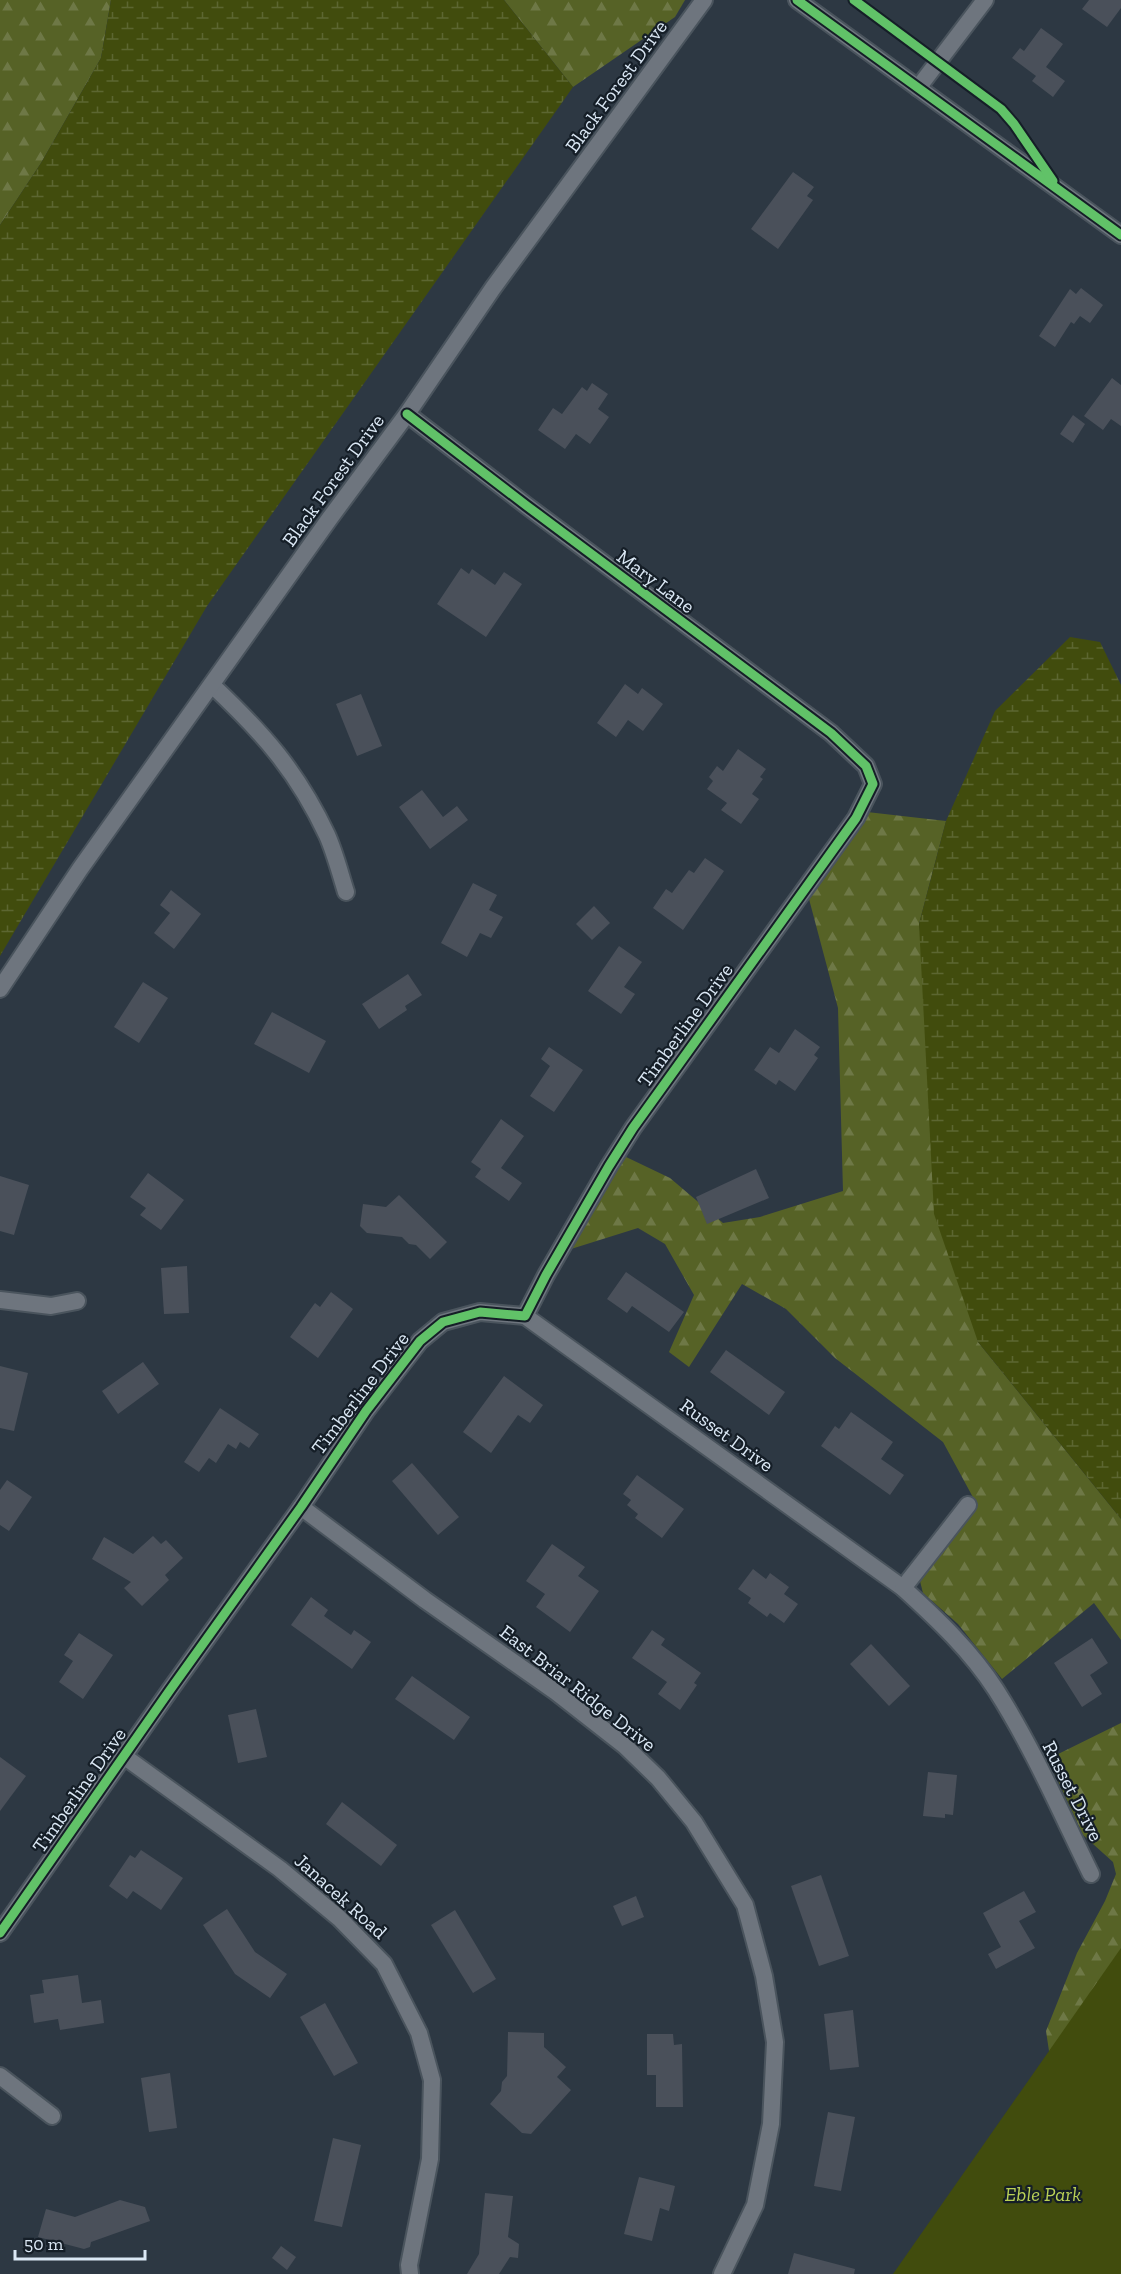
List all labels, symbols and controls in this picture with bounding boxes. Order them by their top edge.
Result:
street label: Black Forest Drive [560,15,672,157]
street label: Black Forest Drive [277,409,389,551]
street label: Mary Lane [612,544,700,618]
street label: Timberline Drive [632,958,738,1092]
street label: Timberline Drive [306,1327,414,1459]
street label: Russet Drive [676,1393,778,1477]
street label: East Briar Ridge Drive [495,1620,661,1756]
street label: Timberline Drive [27,1723,131,1857]
street label: Russet Drive [1037,1737,1109,1845]
street label: Janacek Road [290,1848,392,1944]
park label: Eble Park [1005,2182,1081,2206]
scale bar [15,2223,146,2261]
text: 50 m [24,2233,64,2255]

